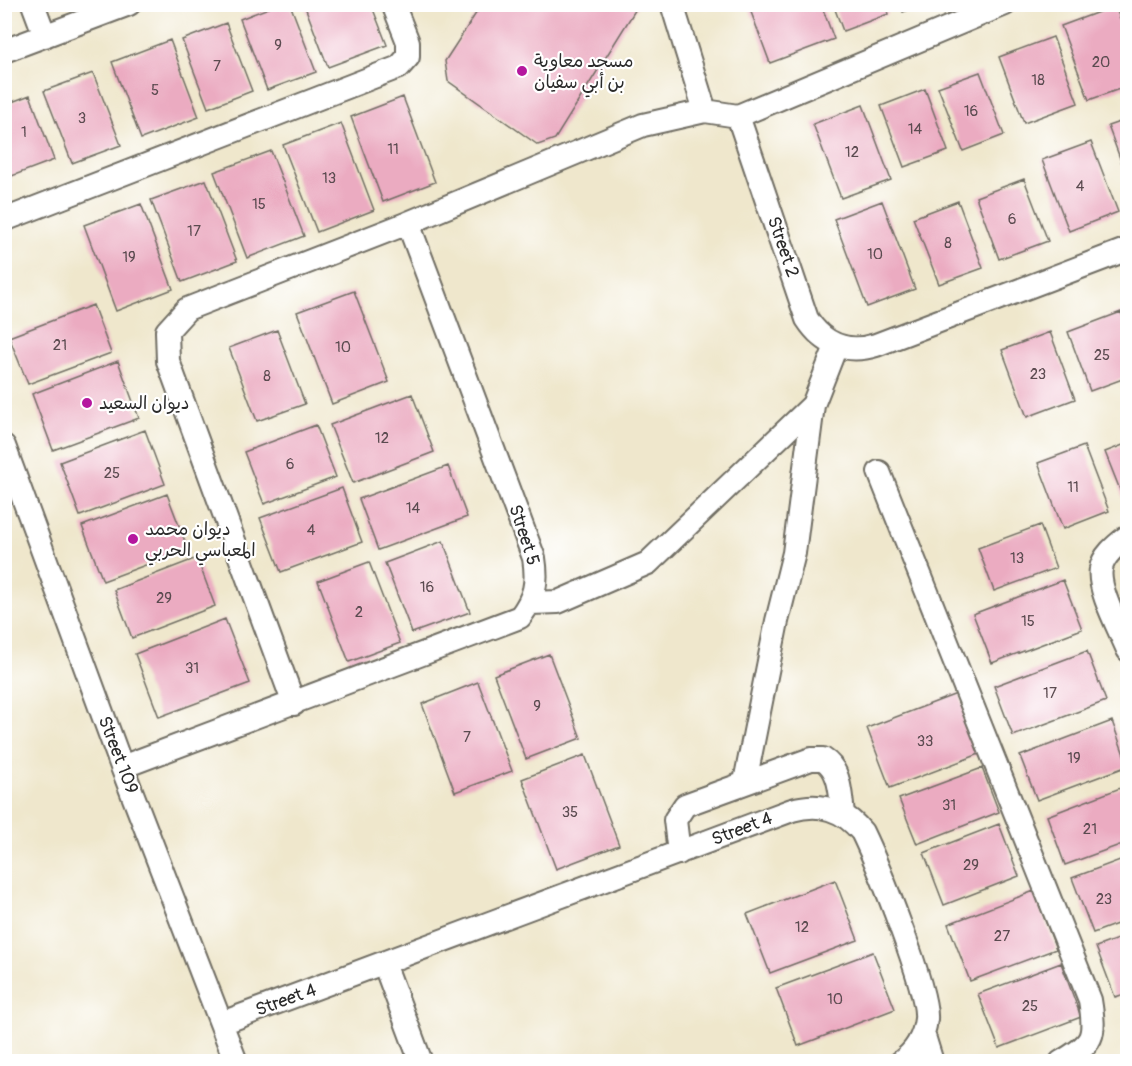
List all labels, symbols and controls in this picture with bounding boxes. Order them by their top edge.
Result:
house number: 9 [274,36,282,55]
place label: مسجد معاوية بن أبي سفيان [534,50,633,98]
house number: 20 [1092,53,1110,72]
house number: 7 [213,57,221,76]
marker: مسجد معاوية بن أبي سفيان [515,64,529,78]
house number: 18 [1031,71,1045,90]
house number: 5 [151,81,159,100]
house number: 16 [964,102,978,121]
house number: 3 [78,109,86,128]
house number: 14 [908,120,923,139]
house number: 1 [21,123,27,142]
house number: 11 [387,140,399,159]
house number: 12 [845,143,859,162]
house number: 13 [322,169,336,188]
house number: 4 [1076,177,1085,196]
house number: 15 [252,195,266,214]
house number: 6 [1008,210,1016,229]
street label: Street 2 [762,214,804,280]
house number: 17 [187,222,201,241]
house number: 8 [944,234,952,253]
house number: 10 [867,245,883,264]
house number: 19 [122,248,136,267]
house number: 21 [53,336,67,355]
house number: 10 [335,338,351,357]
house number: 25 [1094,346,1110,365]
house number: 23 [1030,365,1046,384]
house number: 8 [263,367,271,386]
place label: ديوان السعيد [99,392,190,415]
marker: ديوان السعيد [80,396,94,410]
house number: 12 [375,429,389,448]
house number: 6 [286,455,294,474]
house number: 25 [104,464,120,483]
house number: 11 [1067,478,1079,497]
house number: 14 [406,499,421,518]
street label: Street 5 [503,502,545,568]
place label: ديوان محمد المعباسي الحربي [145,518,256,566]
house number: 4 [307,521,316,540]
marker: ديوان محمد المعباسي الحربي [126,532,140,546]
house number: 13 [1010,549,1024,568]
house number: 16 [420,578,434,597]
house number: 29 [156,589,172,608]
house number: 2 [355,603,363,622]
house number: 15 [1021,612,1035,631]
house number: 31 [185,659,199,678]
house number: 17 [1043,684,1057,703]
house number: 9 [533,697,541,716]
street label: Street 109 [93,713,143,797]
house number: 7 [463,728,471,747]
house number: 33 [917,732,933,751]
house number: 19 [1067,749,1081,768]
house number: 31 [942,796,956,815]
house number: 35 [562,803,578,822]
street label: Street 4 [708,807,776,851]
house number: 21 [1083,820,1097,839]
house number: 29 [963,856,979,875]
house number: 23 [1096,890,1112,909]
house number: 12 [795,918,809,937]
house number: 27 [994,927,1010,946]
street label: Street 4 [252,978,320,1022]
house number: 10 [827,990,843,1009]
house number: 25 [1022,997,1038,1016]

